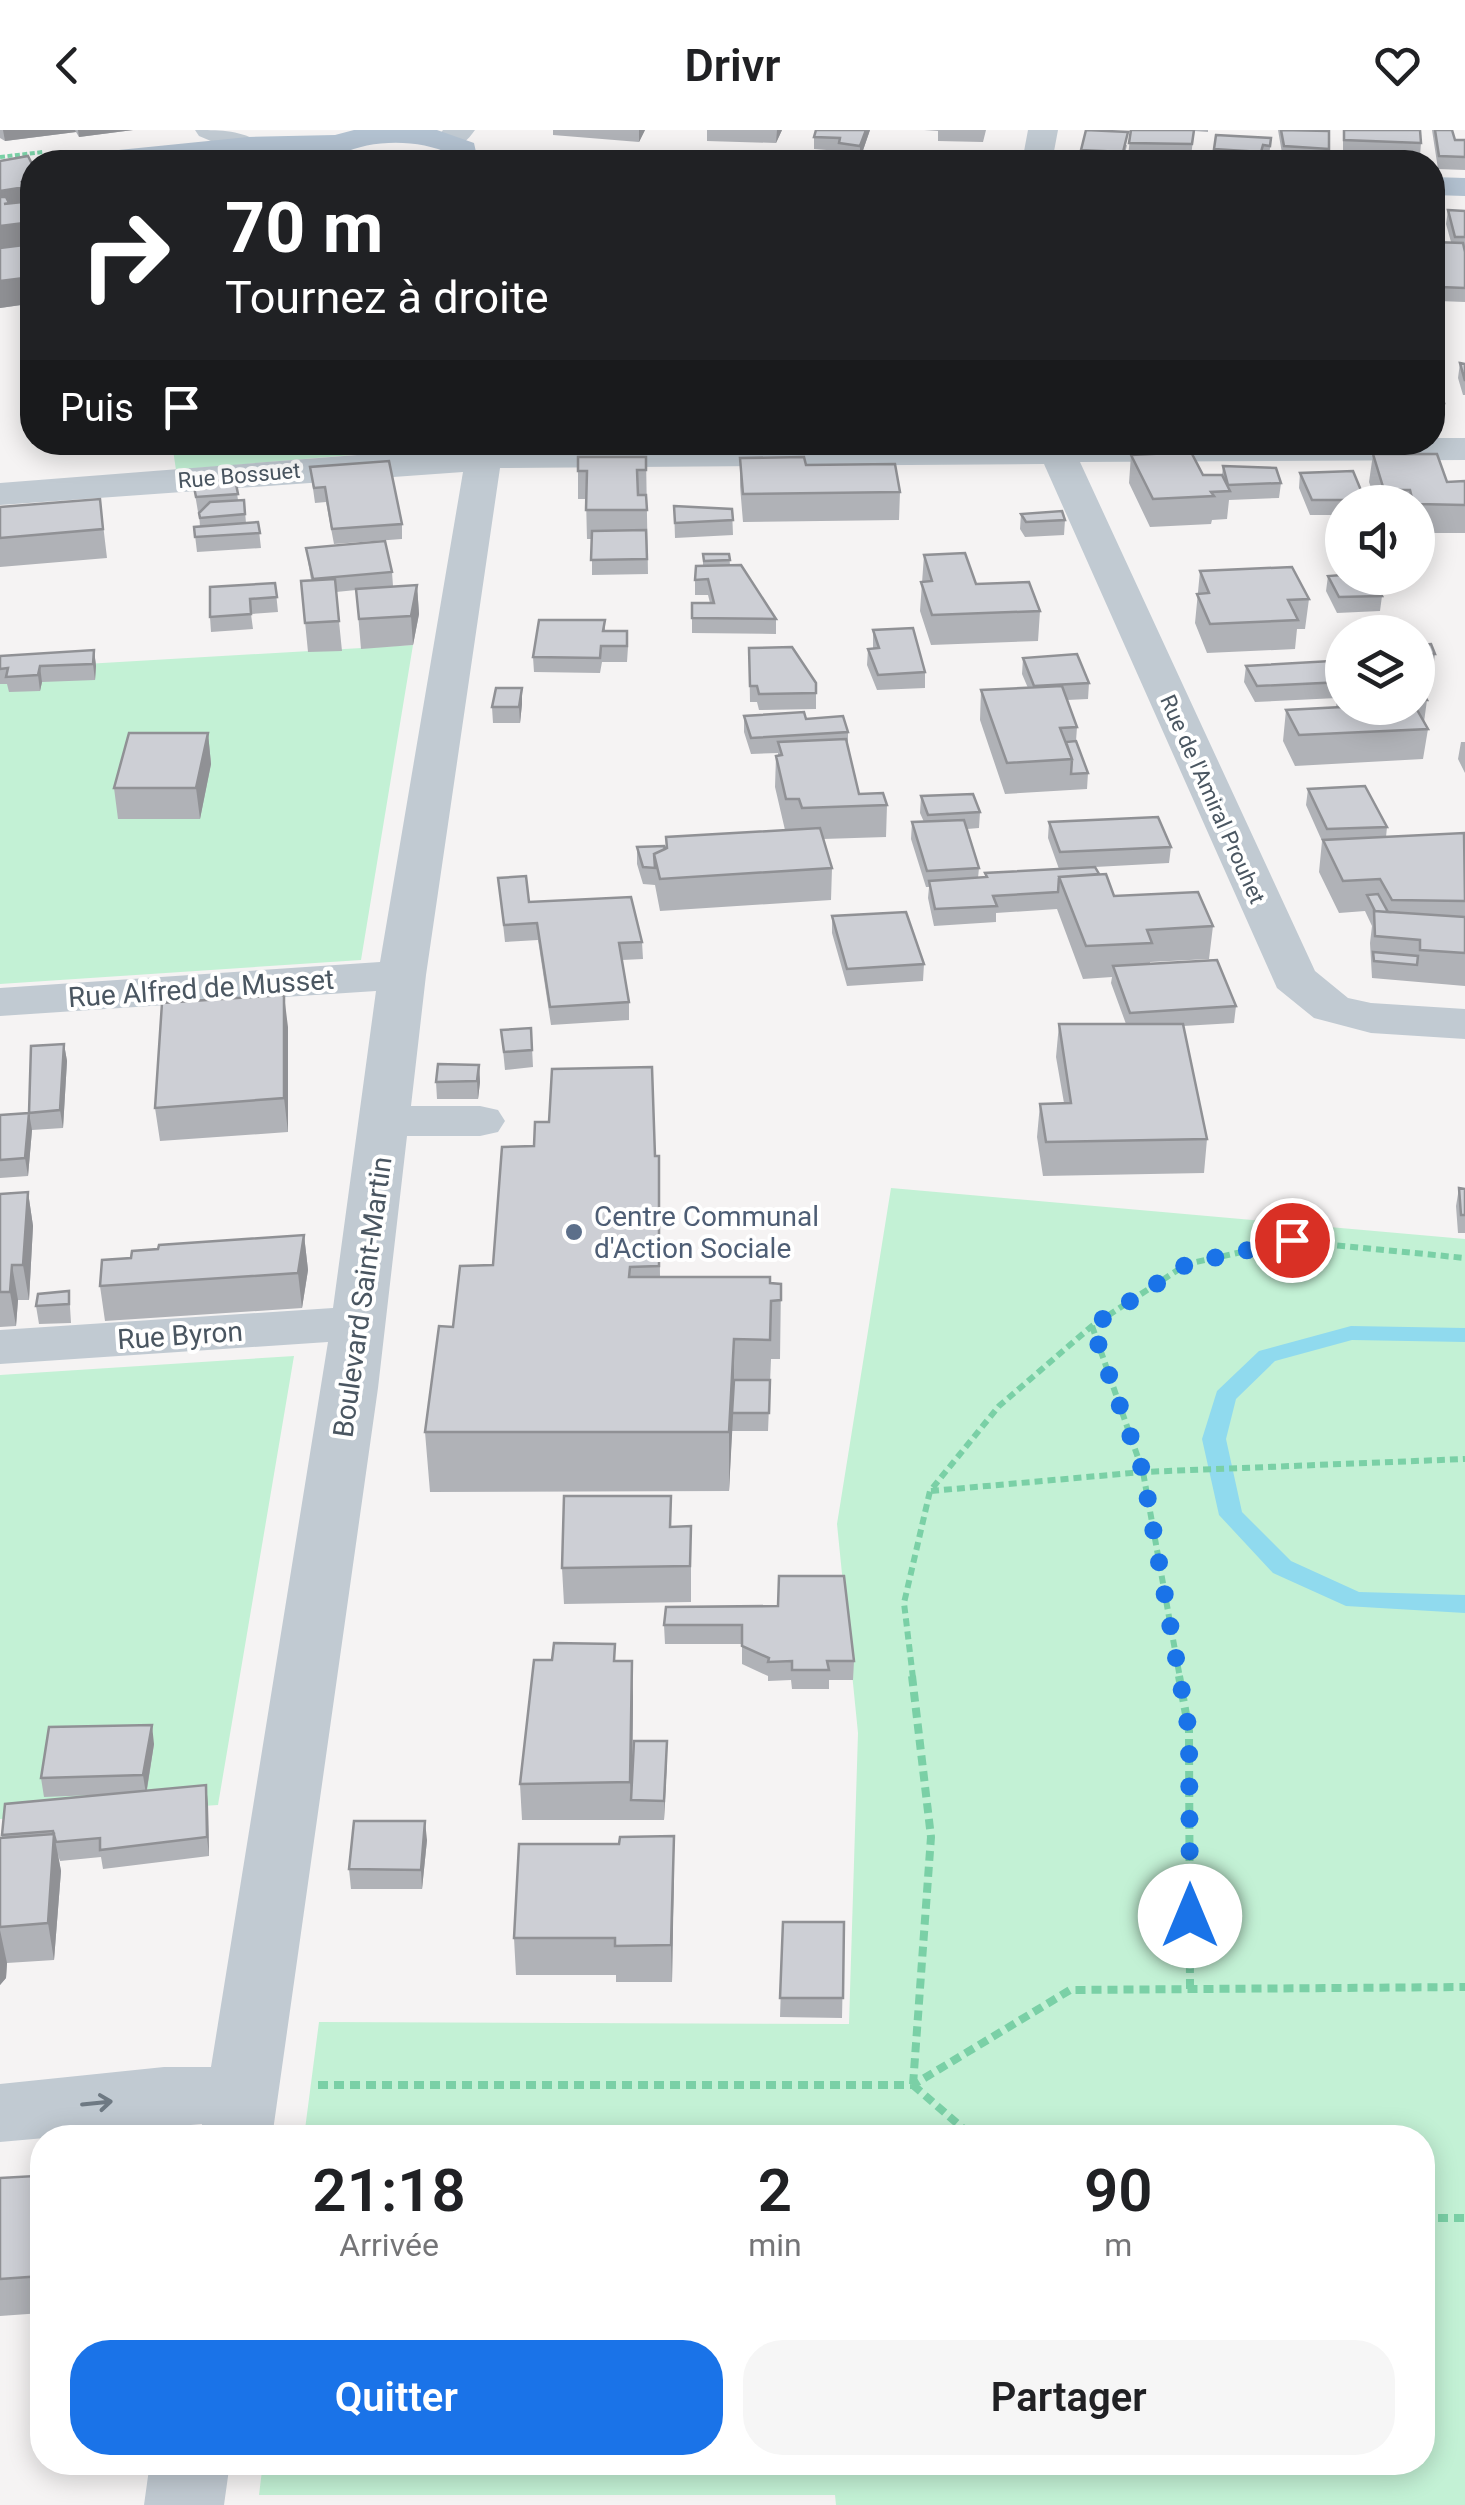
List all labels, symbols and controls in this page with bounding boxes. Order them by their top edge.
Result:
icon: back [40,38,95,93]
icon: heart [1370,38,1425,93]
text: Drivr [685,39,780,92]
text: 70 m [225,187,383,269]
icon: right [60,190,190,320]
text: Tournez à droite [225,271,549,324]
icon: arrive [154,380,209,435]
text: Puis [60,386,134,430]
street label: Rue Bossuet [177,458,301,493]
map controls [1325,485,1435,725]
button: sound [1325,485,1435,595]
button: layers [1325,615,1435,725]
street label: Rue de l'Amiral Prouhet [1155,691,1270,907]
street label: Rue Alfred de Musset [67,963,335,1014]
street label: Boulevard Saint-Martin [326,1155,399,1440]
pin [1250,1198,1335,1283]
place label: Centre Communal d'Action Sociale [594,1200,819,1265]
icon: arrive [1265,1213,1320,1268]
marker: Centre Communal d'Action Sociale [563,1221,585,1243]
street label: Rue Byron [116,1315,244,1356]
position arrow [1138,1864,1242,1968]
one-way arrow [80,2093,113,2112]
text: 21:18 [312,2155,466,2226]
text: 2 [758,2155,792,2226]
text: 90 [1084,2155,1153,2226]
text: Arrivée [339,2226,439,2264]
text: min [748,2226,802,2264]
text: m [1104,2226,1132,2264]
button: Quitter [70,2340,723,2455]
button: Partager [743,2340,1395,2455]

